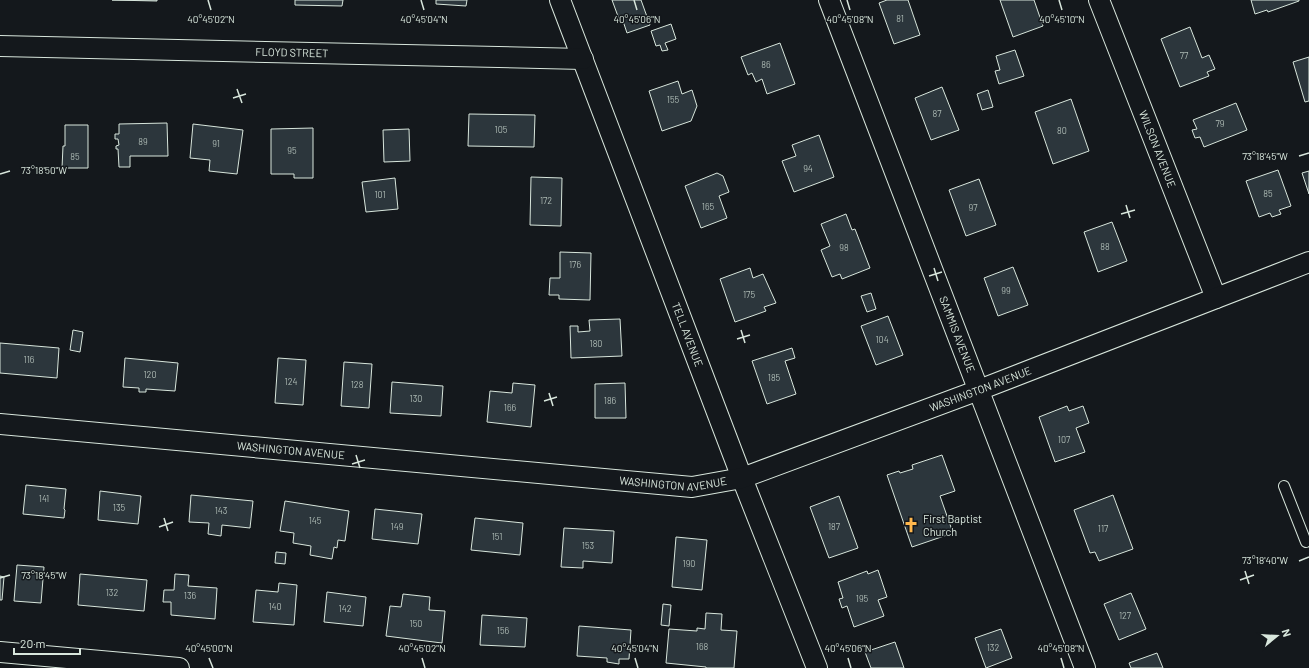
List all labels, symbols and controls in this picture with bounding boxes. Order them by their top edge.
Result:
text: 40°45'02"N [187,13,235,25]
text: 40°45'04"N [400,13,448,25]
text: 40°45'06"N [613,13,661,25]
text: 40°45'08"N [826,13,874,25]
house number: 81 [896,13,904,24]
text: 40°45'10"N [1039,13,1085,25]
street label: FLOYD STREET [255,45,329,59]
house number: 77 [1180,50,1189,61]
house number: 86 [761,59,771,70]
house number: 155 [667,94,680,105]
house number: 87 [933,108,942,119]
street label: WILSON AVENUE [1137,108,1179,190]
house number: 79 [1216,118,1225,129]
house number: 105 [495,124,508,135]
house number: 80 [1057,125,1067,136]
house number: 89 [138,136,148,147]
house number: 91 [212,138,220,149]
house number: 95 [287,145,297,156]
text: 73°18'45"W [1242,150,1288,162]
house number: 85 [70,151,80,162]
house number: 94 [803,163,813,174]
text: 73°18'50"W [21,164,67,176]
house number: 85 [1263,188,1273,199]
house number: 101 [374,189,386,200]
house number: 172 [540,195,552,206]
house number: 165 [702,201,715,212]
house number: 97 [969,202,978,213]
house number: 88 [1100,241,1110,252]
house number: 98 [839,242,849,253]
house number: 176 [569,259,581,270]
house number: 99 [1001,285,1011,296]
house number: 175 [743,289,755,300]
street label: SAMMIS AVENUE [937,294,978,374]
street label: TELL AVENUE [670,300,706,369]
house number: 104 [875,334,889,345]
house number: 180 [590,338,602,349]
house number: 116 [24,354,35,365]
street label: WASHINGTON AVENUE [927,363,1033,414]
house number: 120 [143,369,157,380]
house number: 185 [768,372,781,383]
house number: 124 [285,376,298,387]
house number: 128 [351,379,364,390]
house number: 130 [410,393,422,404]
house number: 186 [604,395,617,406]
house number: 166 [504,402,517,413]
house number: 107 [1058,434,1071,445]
street label: WASHINGTON AVENUE [236,439,346,461]
street label: WASHINGTON AVENUE [619,473,728,493]
house number: 141 [39,493,49,504]
house number: 135 [113,502,126,513]
house number: 143 [215,505,228,516]
place label: First Baptist Church [923,512,982,538]
house number: 145 [309,515,322,526]
church icon: First Baptist Church [902,516,920,534]
house number: 149 [391,521,404,532]
house number: 187 [828,521,841,532]
house number: 117 [1098,523,1109,534]
house number: 151 [492,531,502,542]
house number: 153 [582,540,595,551]
text: 73°18'40"W [1242,554,1288,566]
house number: 190 [683,558,695,569]
text: 73°18'45"W [21,569,67,581]
house number: 132 [106,587,118,598]
house number: 136 [184,590,197,601]
house number: 195 [856,593,869,604]
house number: 140 [268,601,282,612]
house number: 142 [339,603,352,614]
house number: 127 [1119,610,1132,621]
north arrow [1257,616,1297,656]
house number: 150 [410,618,422,629]
house number: 156 [497,625,510,636]
text: N [1280,627,1294,638]
scale bar [14,630,80,656]
text: 20 m [20,636,46,650]
house number: 168 [696,641,709,652]
text: 40°45'00"N [185,642,233,654]
text: 40°45'02"N [398,642,446,654]
text: 40°45'04"N [611,642,659,654]
text: 40°45'06"N [824,642,872,654]
house number: 132 [987,642,999,653]
text: 40°45'08"N [1037,642,1085,654]

